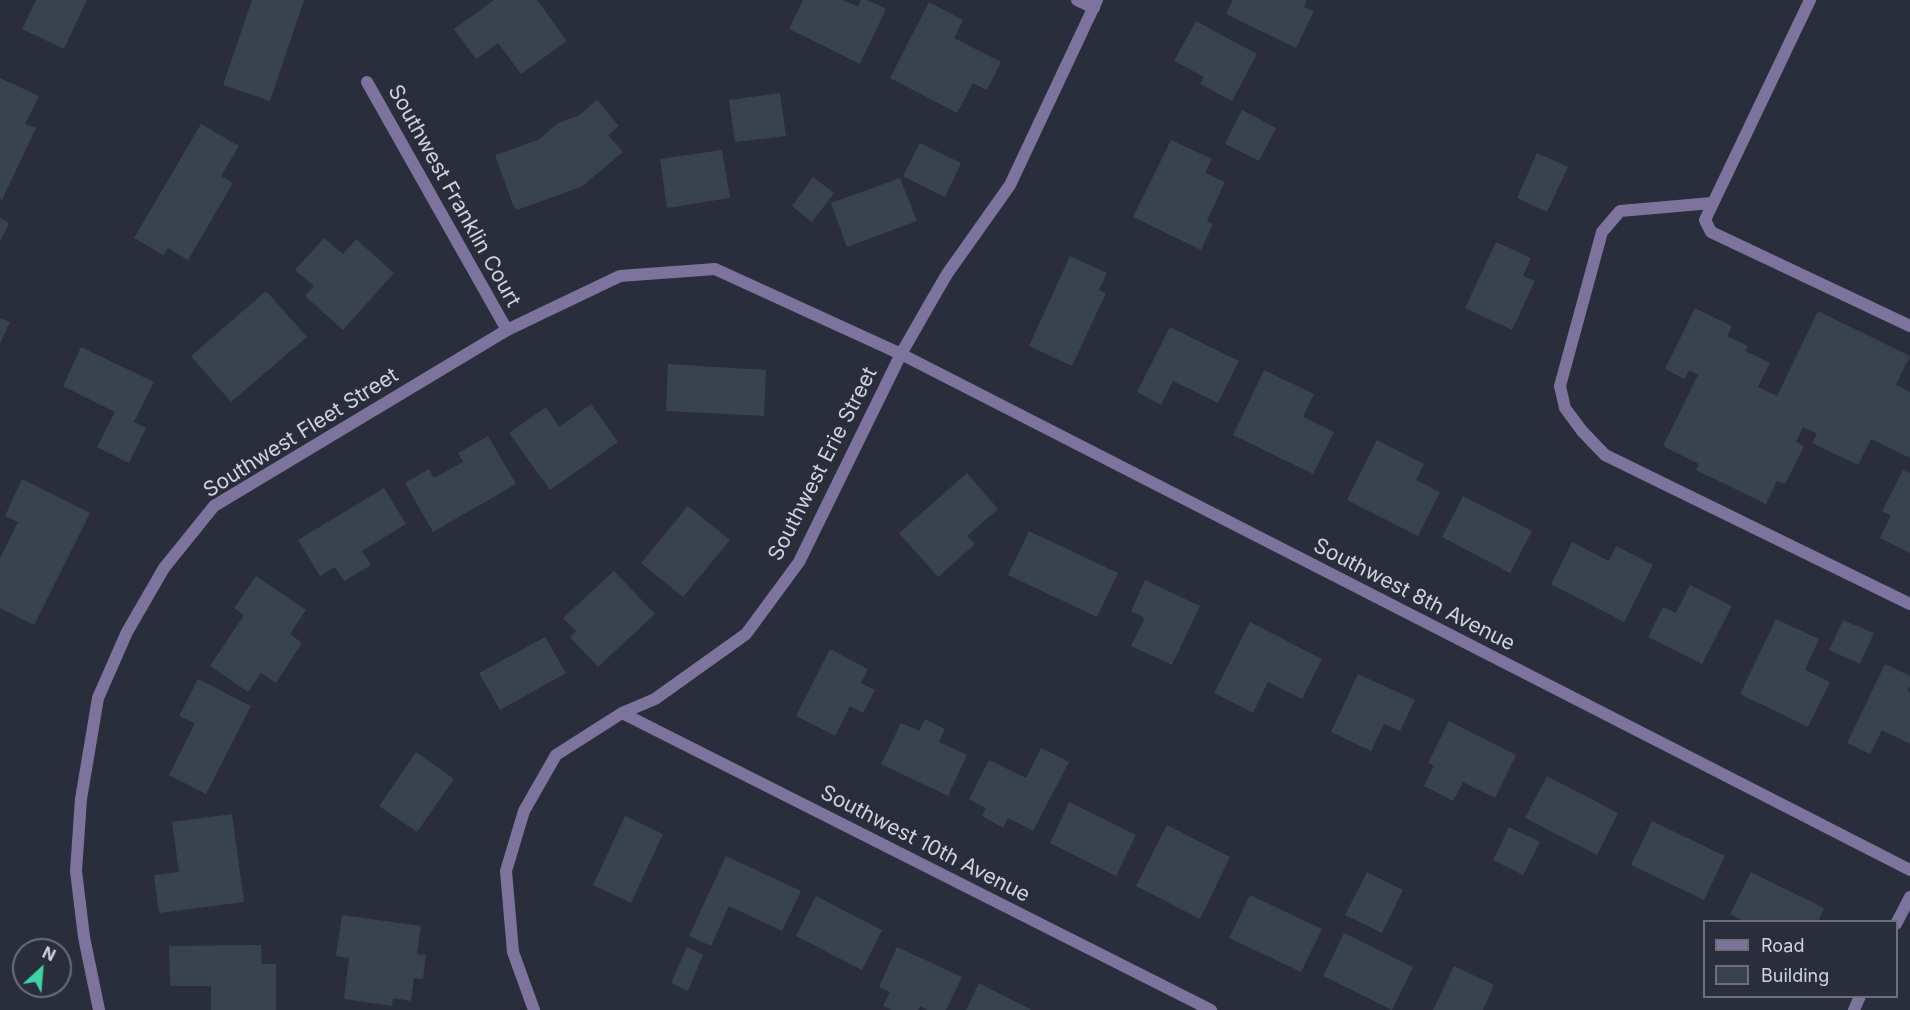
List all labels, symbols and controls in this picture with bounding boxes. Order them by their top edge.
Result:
street label: Southwest Franklin Court [382,81,526,311]
street label: Southwest Fleet Street [199,363,403,503]
street label: Southwest Erie Street [763,363,883,565]
street label: Southwest 8th Avenue [1309,533,1519,657]
street label: Southwest 10th Avenue [816,780,1034,908]
legend [1703,920,1898,998]
text: Road [1761,935,1804,956]
north arrow [12,938,72,998]
text: N [39,942,59,965]
text: Building [1761,965,1829,986]

